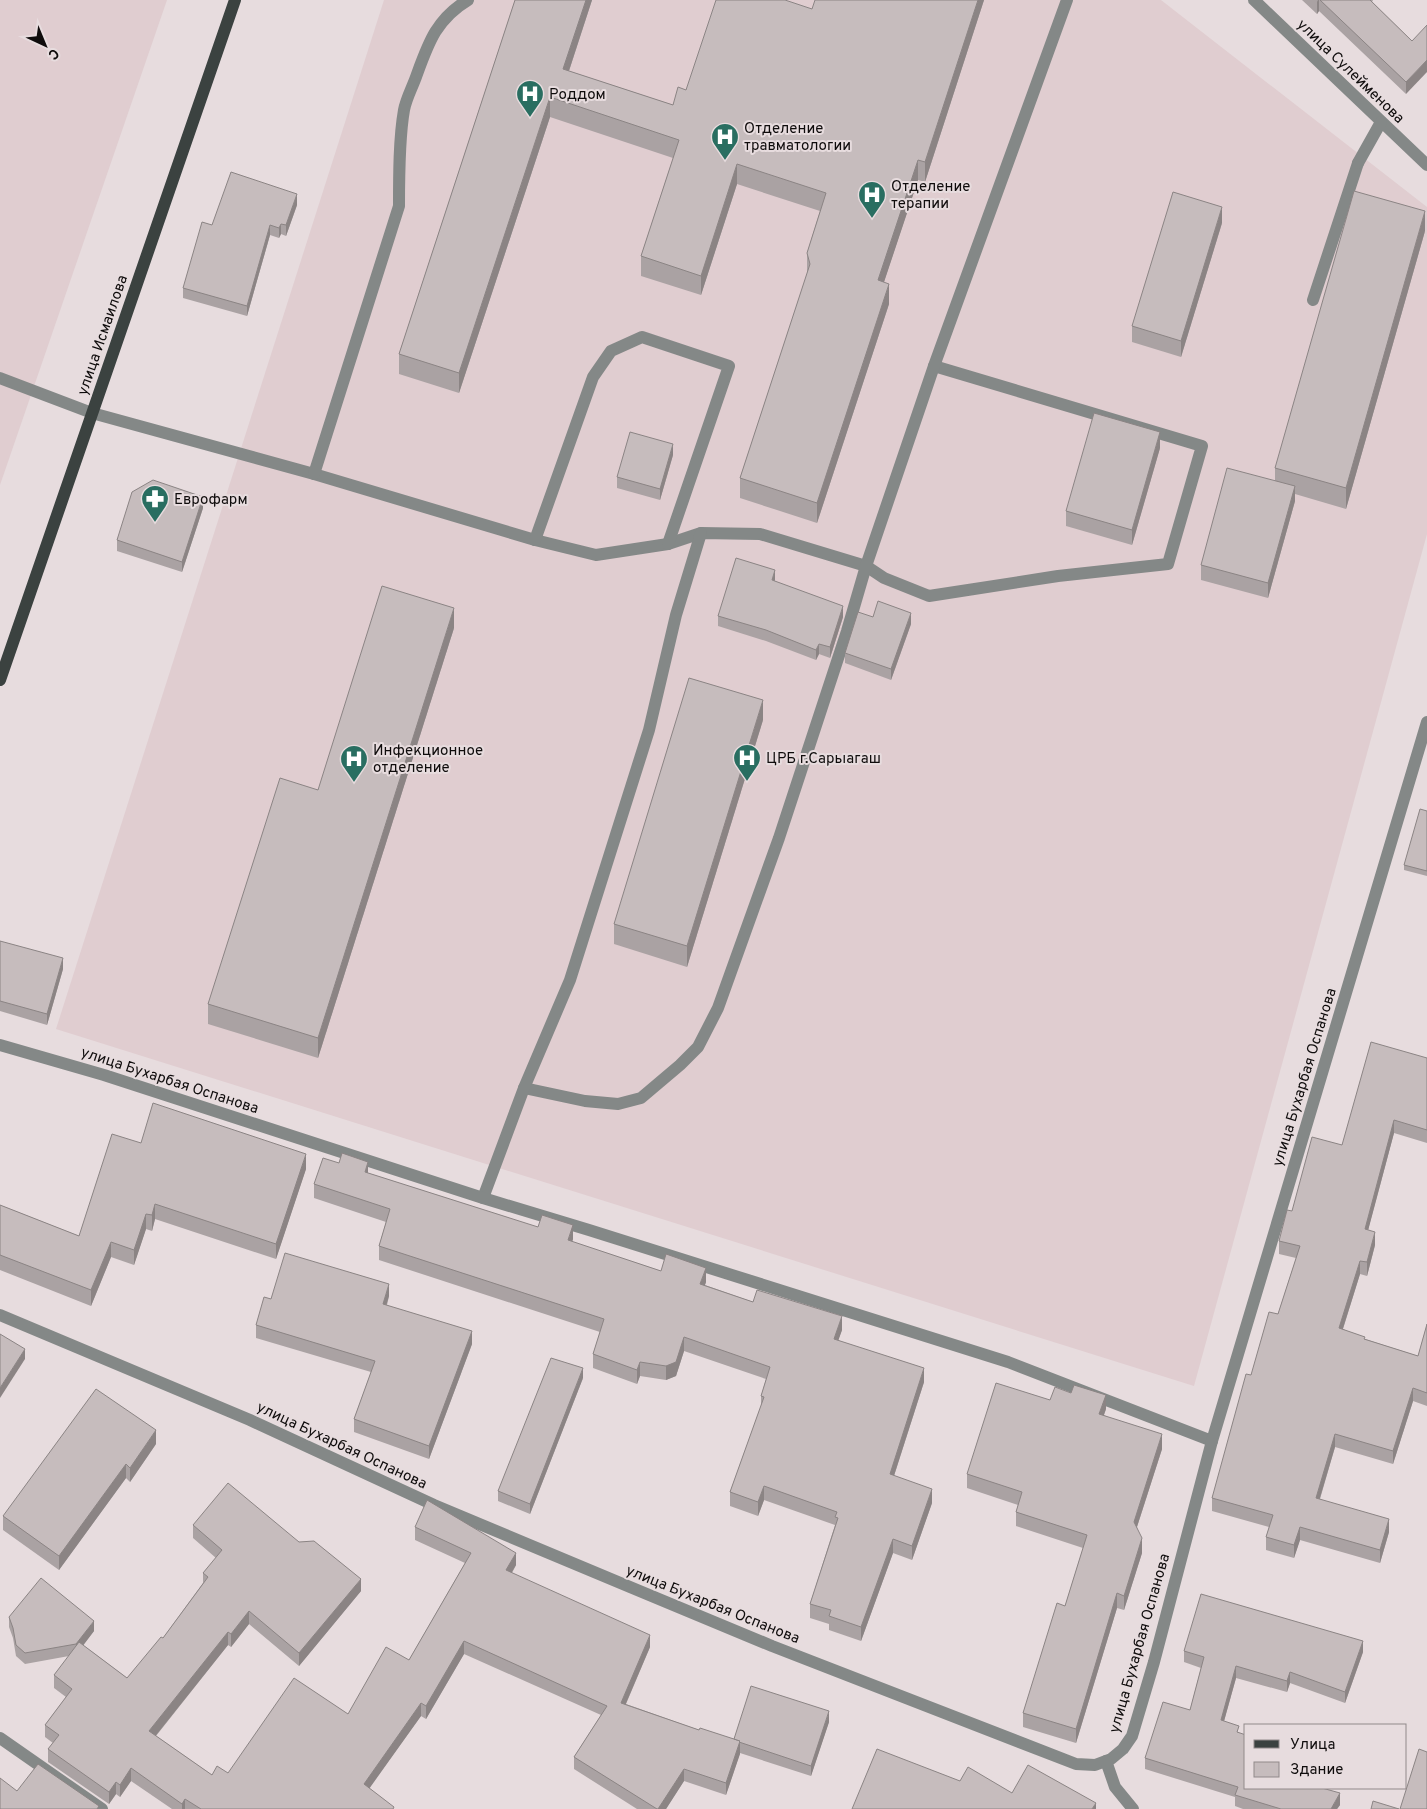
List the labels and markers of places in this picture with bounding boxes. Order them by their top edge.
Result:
hospital icon: Роддом [515,79,545,118]
place label: Роддом [549,86,606,105]
place label: Отделение травматологии [744,120,851,156]
hospital icon: Отделение травматологии [710,122,740,161]
place label: Отделение терапии [891,178,970,214]
hospital icon: Отделение терапии [857,180,887,219]
pharmacy icon: Еврофарм [140,484,170,523]
place label: Еврофарм [174,491,248,510]
place label: Инфекционное отделение [373,742,483,778]
hospital icon: ЦРБ г.Сарыагаш [732,743,762,782]
hospital icon: Инфекционное отделение [339,744,369,783]
place label: ЦРБ г.Сарыагаш [766,750,881,769]

